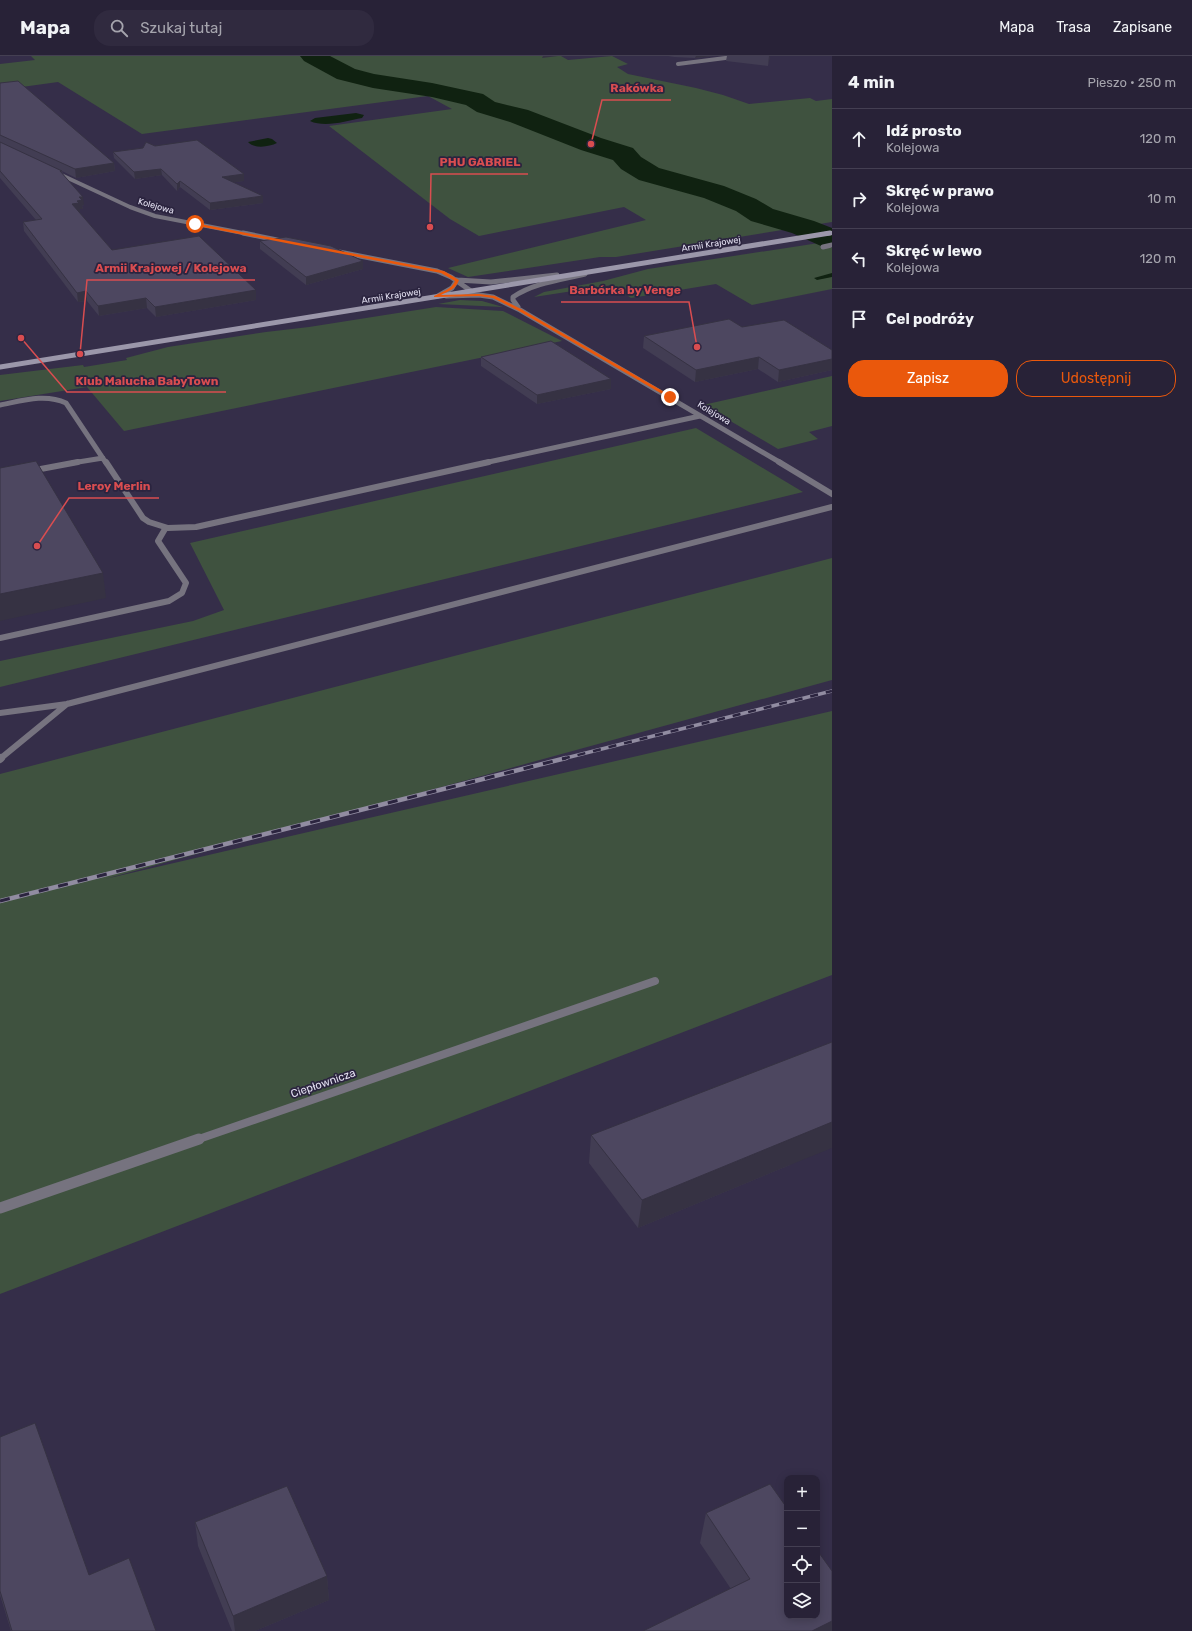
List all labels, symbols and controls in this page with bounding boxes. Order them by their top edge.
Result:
search box [94,10,374,46]
text: Mapa [20,16,70,39]
icon: search [108,17,130,39]
text: Szukaj tutaj [140,19,222,37]
text: Mapa [999,19,1034,36]
text: Trasa [1056,19,1091,36]
text: Zapisane [1113,19,1172,36]
text: 4 min [848,72,895,92]
text: Pieszo · 250 m [1088,75,1176,90]
callout: Rakówka [602,76,671,100]
text: Rakówka [610,81,664,95]
text: Idź prosto [886,122,962,140]
icon: ahead [848,128,870,150]
text: 120 m [1140,131,1176,146]
text: Kolejowa [886,140,939,155]
callout: PHU GABRIEL [431,150,528,174]
text: PHU GABRIEL [440,155,520,169]
text: Skręć w prawo [886,182,994,200]
icon: right [848,188,870,210]
text: 10 m [1147,191,1176,206]
street label: Kolejowa [137,196,175,216]
text: Kolejowa [886,200,939,215]
route start [186,215,204,233]
street label: Armii Krajowej [681,234,741,254]
text: Skręć w lewo [886,242,982,260]
icon: left [848,248,870,270]
text: 120 m [1140,251,1176,266]
callout: Armii Krajowej / Kolejowa [87,256,255,280]
text: Kolejowa [886,260,939,275]
text: Armii Krajowej / Kolejowa [95,261,247,275]
callout: Barbórka by Venge [561,278,689,302]
text: Barbórka by Venge [569,283,681,297]
street label: Armii Krajowej [361,286,421,306]
icon: arrive [848,308,870,330]
text: Cel podróży [886,310,974,328]
button: Zapisz [848,360,1008,397]
button: Udostępnij [1016,360,1176,397]
callout: Klub Malucha BabyTown [67,368,226,392]
text: Klub Malucha BabyTown [76,374,219,388]
route end [661,388,679,406]
street label: Kolejowa [696,399,732,427]
callout: Leroy Merlin [69,474,159,498]
text: Leroy Merlin [77,479,151,493]
street label: Ciepłownicza [289,1066,357,1101]
map controls [784,1475,820,1619]
button: + [784,1475,820,1511]
button: − [784,1511,820,1547]
button: locate [784,1547,820,1583]
button: layers [784,1583,820,1619]

